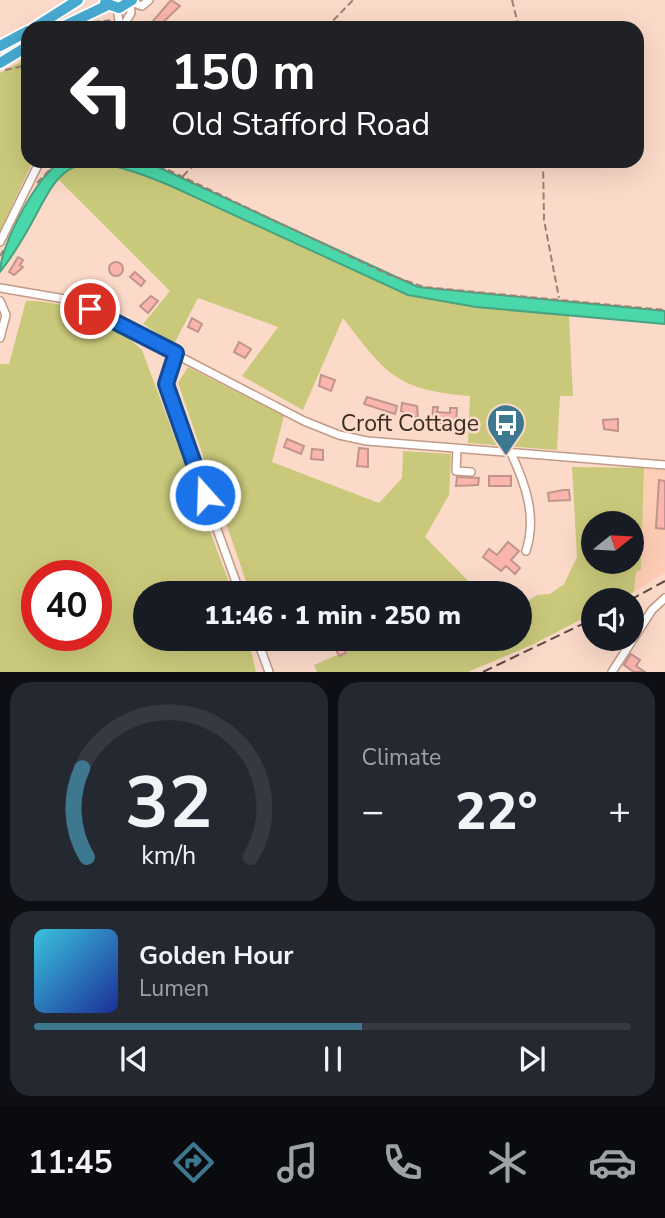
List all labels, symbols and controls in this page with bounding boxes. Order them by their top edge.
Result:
text: 150 m [171,39,315,106]
icon: left [56,49,147,140]
text: Old Stafford Road [171,103,430,146]
pin [60,279,120,339]
icon: arrive [71,290,109,328]
bus stop icon: Croft Cottage [485,402,527,457]
place label: Croft Cottage [341,408,479,439]
position arrow [168,458,242,532]
north arrow [581,511,644,574]
map controls [581,511,644,651]
speed limit sign: 40 [21,560,112,651]
button: sound [581,588,644,651]
text: 11:46 · 1 min · 250 m [204,598,461,633]
text: Climate [362,742,441,773]
text: 32 [125,754,212,854]
text: 22° [455,776,537,847]
text: − [362,786,384,837]
text: + [608,786,631,837]
text: km/h [141,839,196,873]
text: Golden Hour [139,938,294,973]
text: Lumen [139,973,209,1004]
icon: previous [115,1040,153,1078]
icon: pause [314,1040,352,1078]
icon: next [513,1040,551,1078]
icon: directions [169,1138,218,1187]
icon: music [273,1138,322,1187]
icon: phone [378,1138,427,1187]
icon: climate [483,1138,532,1187]
icon: car [588,1138,637,1187]
text: 11:45 [28,1141,113,1184]

